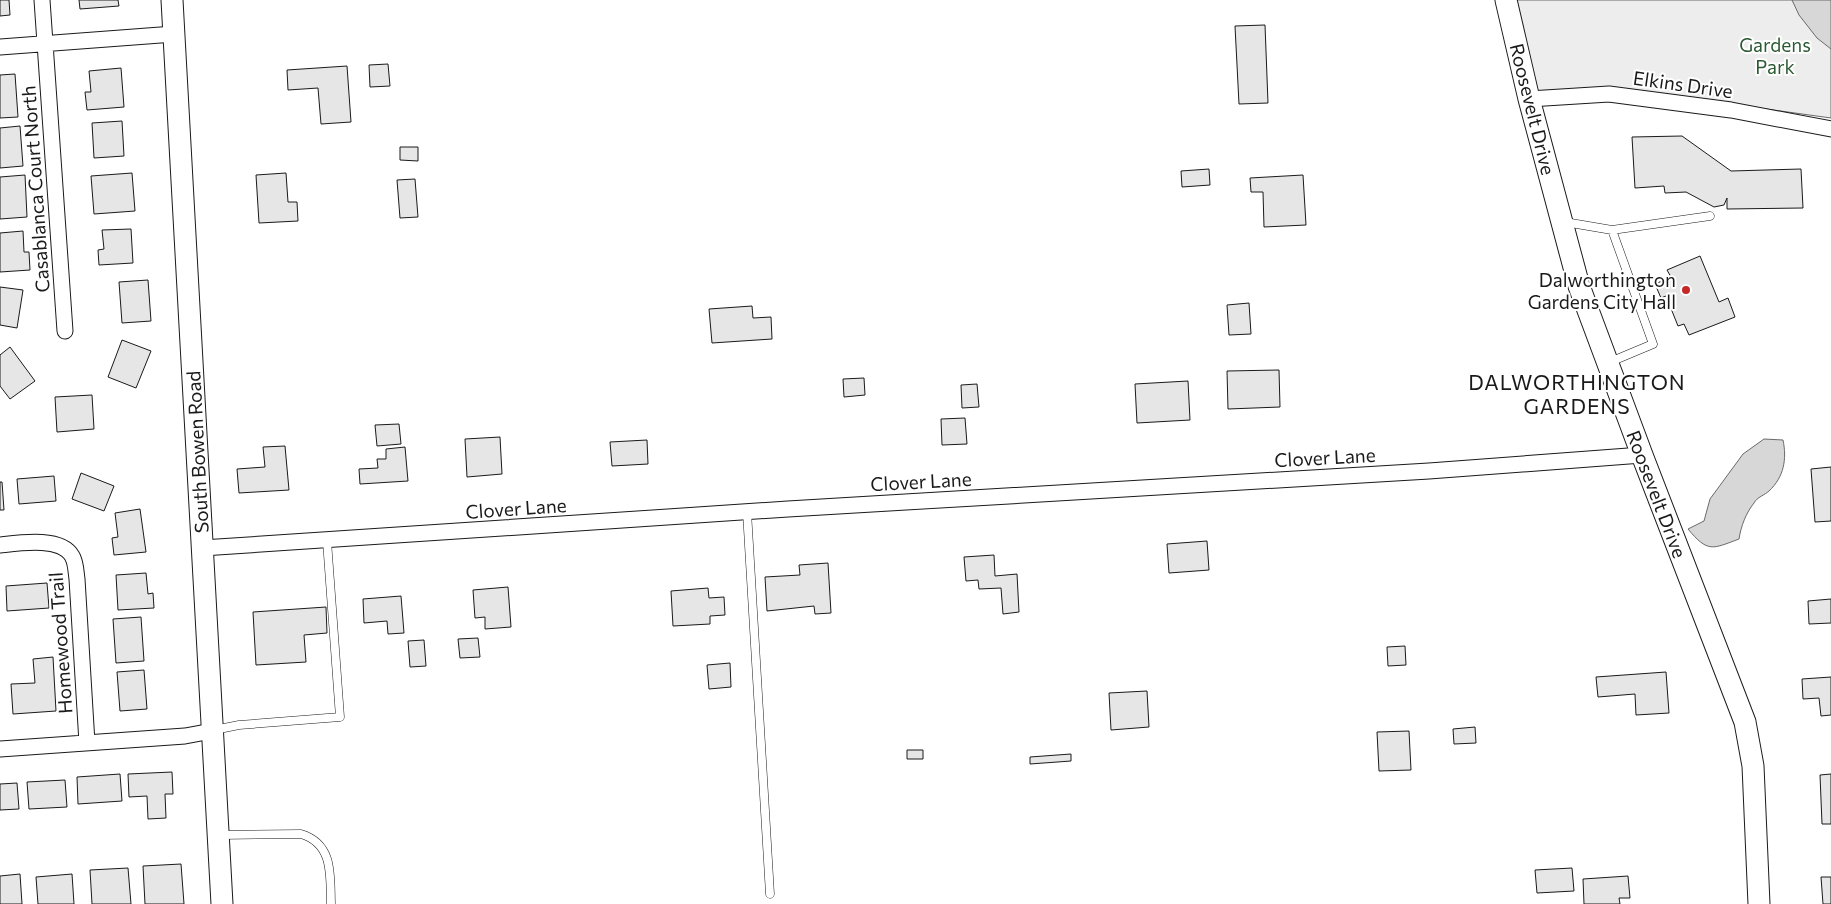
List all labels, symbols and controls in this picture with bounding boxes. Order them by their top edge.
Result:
park label: Gardens Park [1739,33,1811,78]
street label: Roosevelt Drive [1506,41,1560,177]
street label: Elkins Drive [1632,66,1734,102]
street label: Casablanca Court North [16,85,54,293]
place label: Dalworthington Gardens City Hall [1528,268,1676,313]
marker: Dalworthington Gardens City Hall [1680,284,1692,296]
district label: DALWORTHINGTON GARDENS [1468,369,1686,418]
street label: South Bowen Road [181,370,213,534]
street label: Roosevelt Drive [1622,427,1692,561]
street label: Clover Lane [1274,443,1376,471]
street label: Clover Lane [870,467,972,495]
street label: Clover Lane [465,493,567,523]
street label: Homewood Trail [44,571,76,715]

